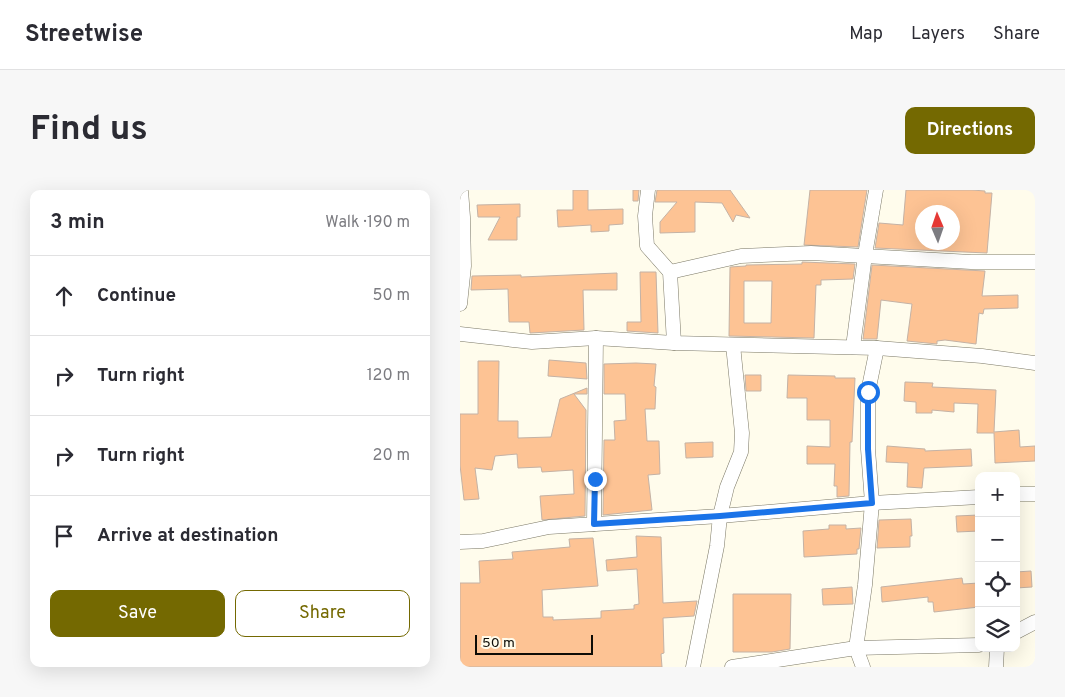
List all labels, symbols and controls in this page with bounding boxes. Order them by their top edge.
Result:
text: Streetwise [25,20,143,50]
text: Map [849,23,883,46]
text: Layers [911,23,965,46]
text: Share [993,23,1040,46]
button: Directions [905,107,1035,154]
text: Find us [30,108,148,152]
north arrow [915,205,960,250]
text: 3 min [50,209,105,236]
text: Walk · 190 m [325,213,410,233]
icon: ahead [50,282,78,310]
text: Continue [97,284,176,308]
text: 50 m [373,286,410,306]
icon: right [50,362,78,390]
text: Turn right [97,364,185,388]
text: 120 m [367,366,410,386]
route start [857,381,880,404]
icon: right [50,442,78,470]
text: Turn right [97,444,185,468]
text: 20 m [373,446,410,466]
route end [584,468,607,491]
map controls [975,472,1020,652]
button: + [975,472,1020,517]
button: − [975,517,1020,562]
icon: arrive [50,522,78,550]
text: Arrive at destination [97,524,278,548]
button: locate [975,562,1020,607]
button: Save [50,590,225,637]
button: Share [235,590,410,637]
button: layers [975,607,1020,652]
scale bar [475,632,592,655]
text: 50 m [482,635,515,652]

